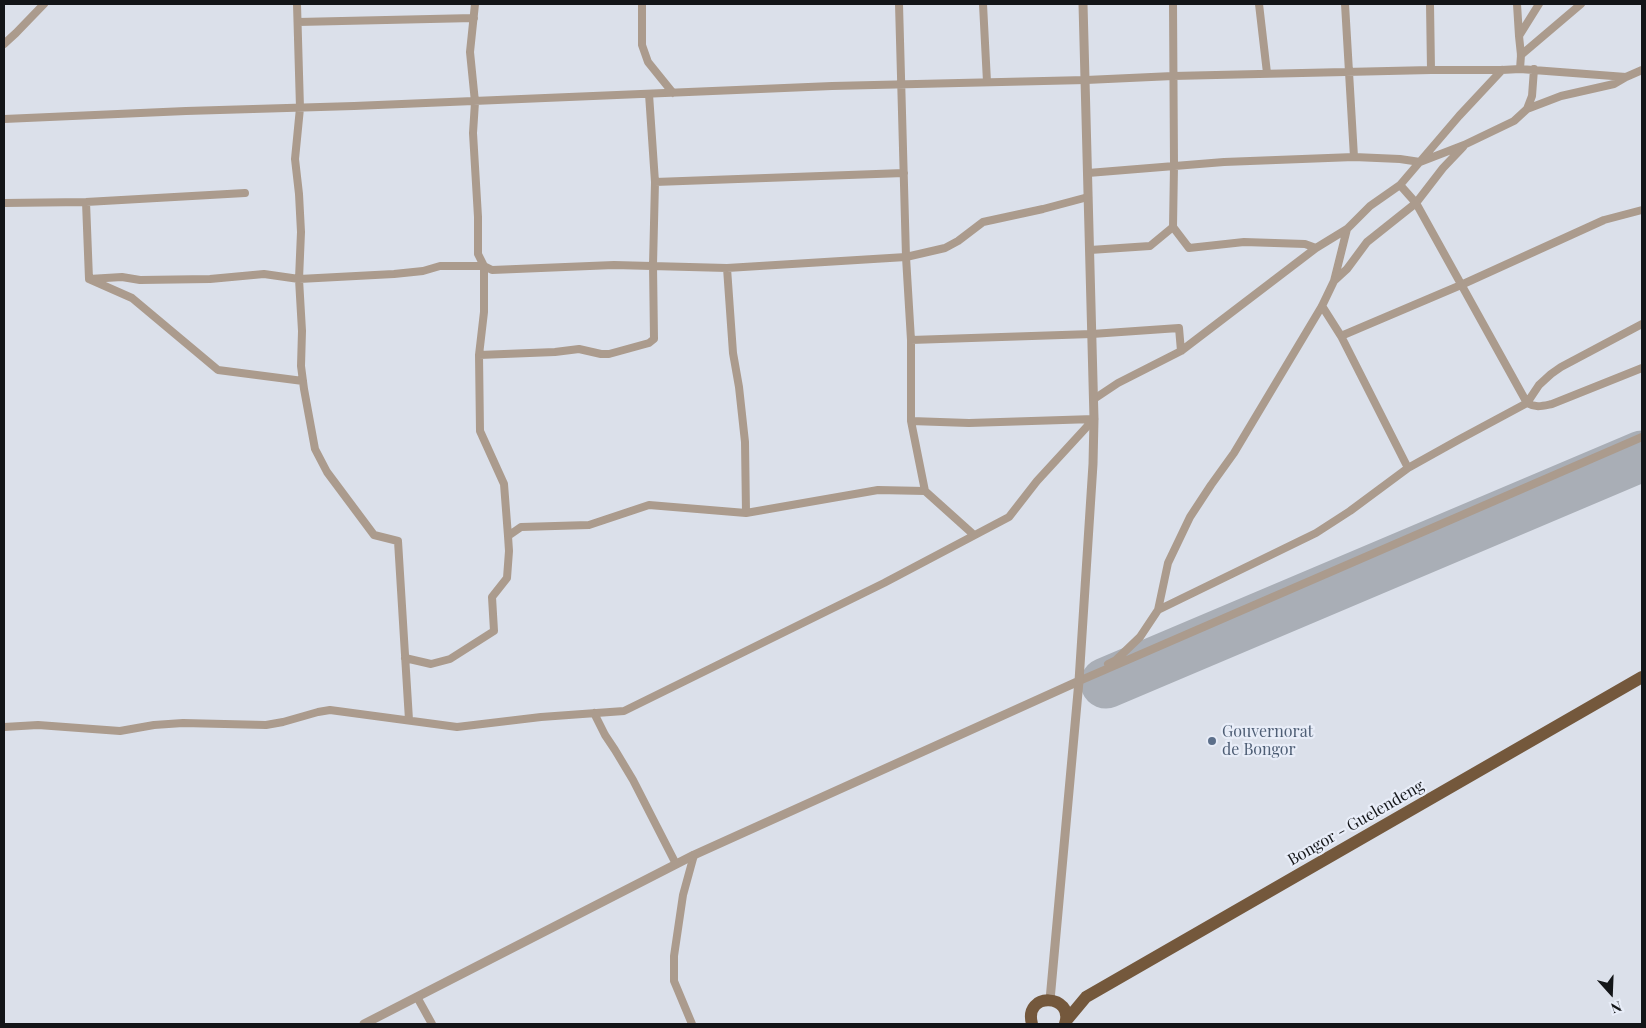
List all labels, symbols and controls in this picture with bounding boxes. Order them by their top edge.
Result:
place label: Gouvernorat de Bongor [1222,722,1313,760]
marker: Gouvernorat de Bongor [1206,735,1218,747]
street label: Bongor - Guelendeng [1284,776,1428,870]
north arrow [1586,968,1636,1018]
text: N [1608,997,1624,1018]

